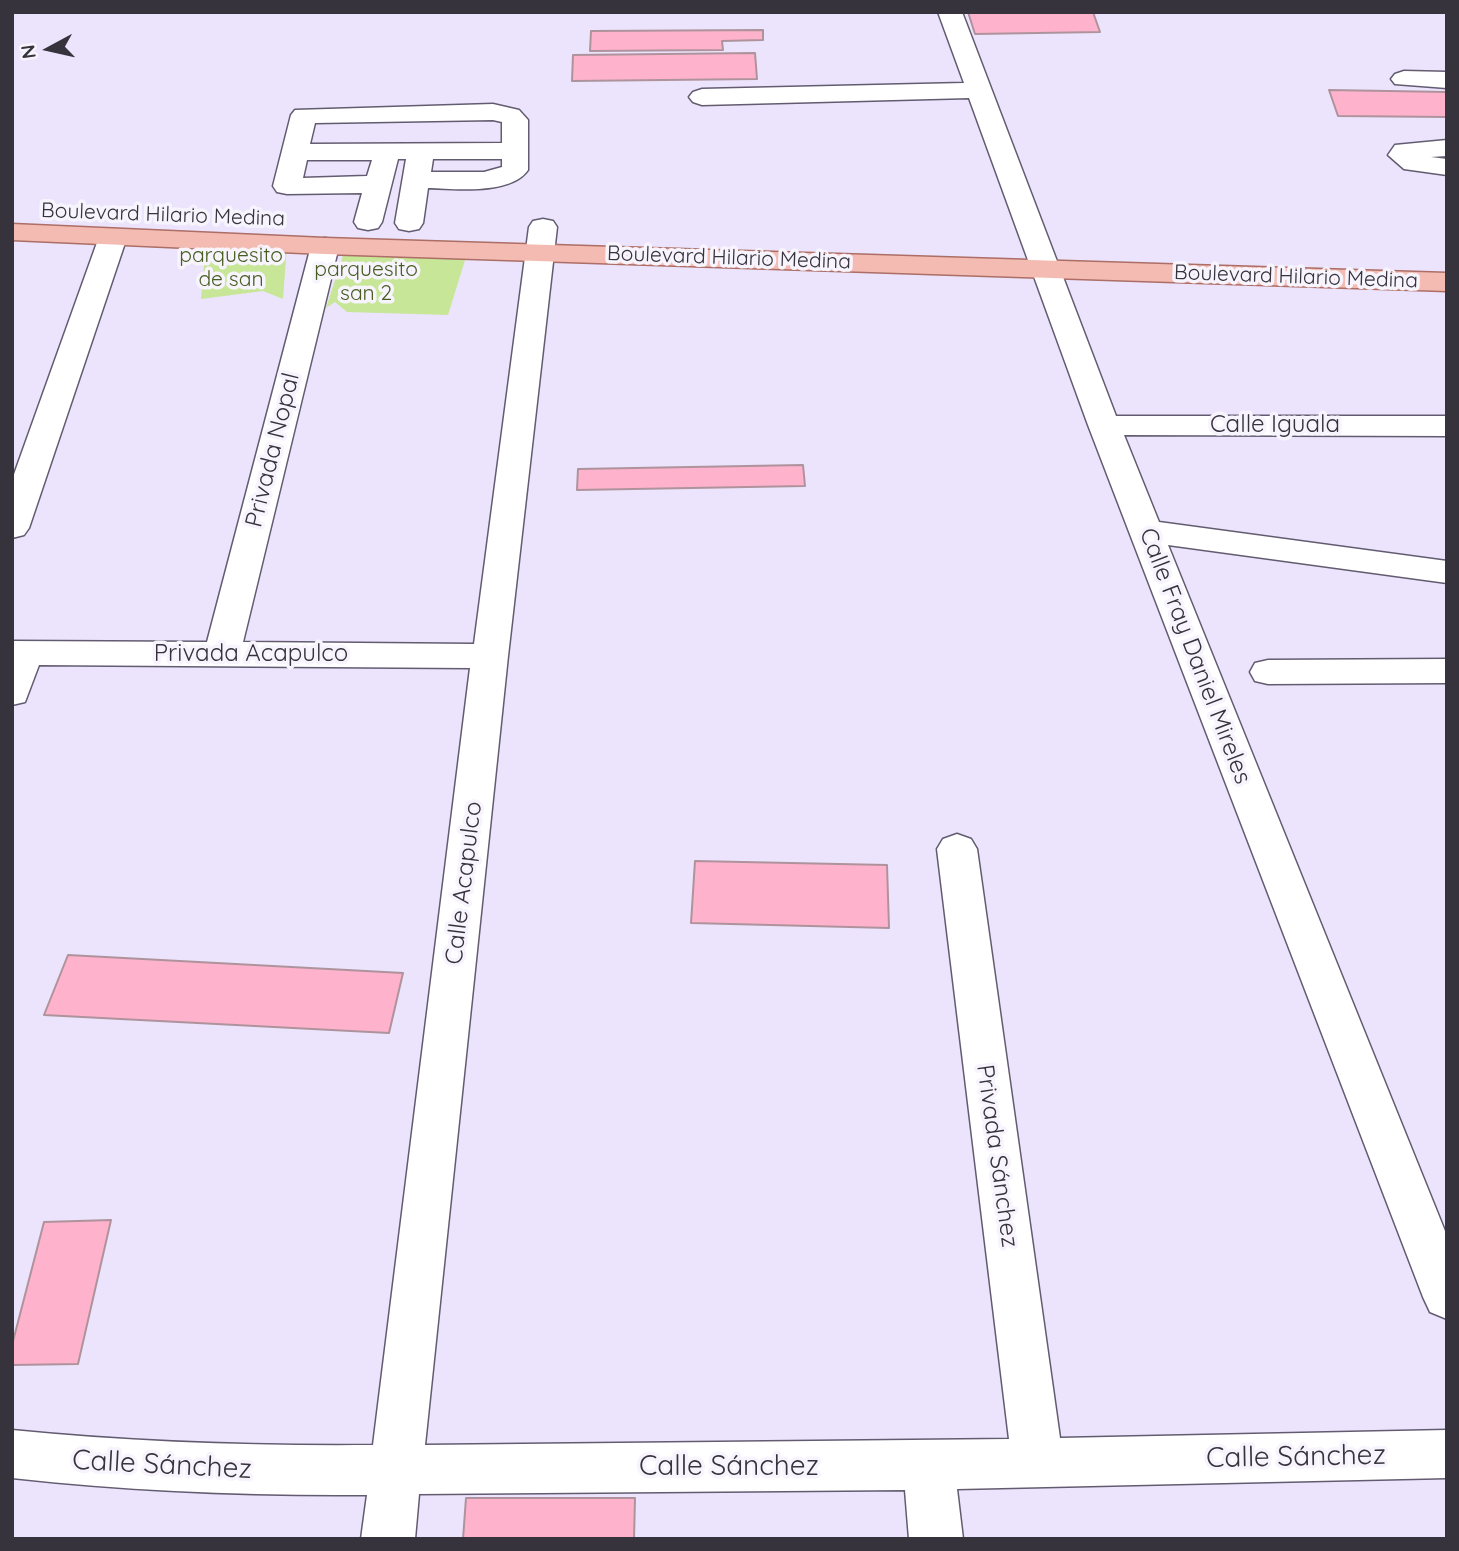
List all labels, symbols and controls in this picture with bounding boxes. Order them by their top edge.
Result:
north arrow [14,14,84,84]
text: N [15,43,41,61]
street label: Boulevard Hilario Medina [41,198,285,232]
street label: Boulevard Hilario Medina [607,241,851,275]
park label: parquesito de san [179,243,283,293]
park label: parquesito san 2 [314,257,418,307]
street label: Boulevard Hilario Medina [1174,260,1418,294]
street label: Privada Nopal [240,370,306,530]
street label: Calle Iguala [1210,411,1340,439]
street label: Calle Fray Daniel Mireles [1133,524,1257,788]
street label: Privada Acapulco [154,640,348,668]
street label: Calle Acapulco [440,800,488,966]
street label: Privada Sánchez [970,1063,1024,1249]
street label: Calle Sánchez [1206,1439,1386,1475]
street label: Calle Sánchez [71,1444,253,1486]
street label: Calle Sánchez [639,1450,819,1484]

